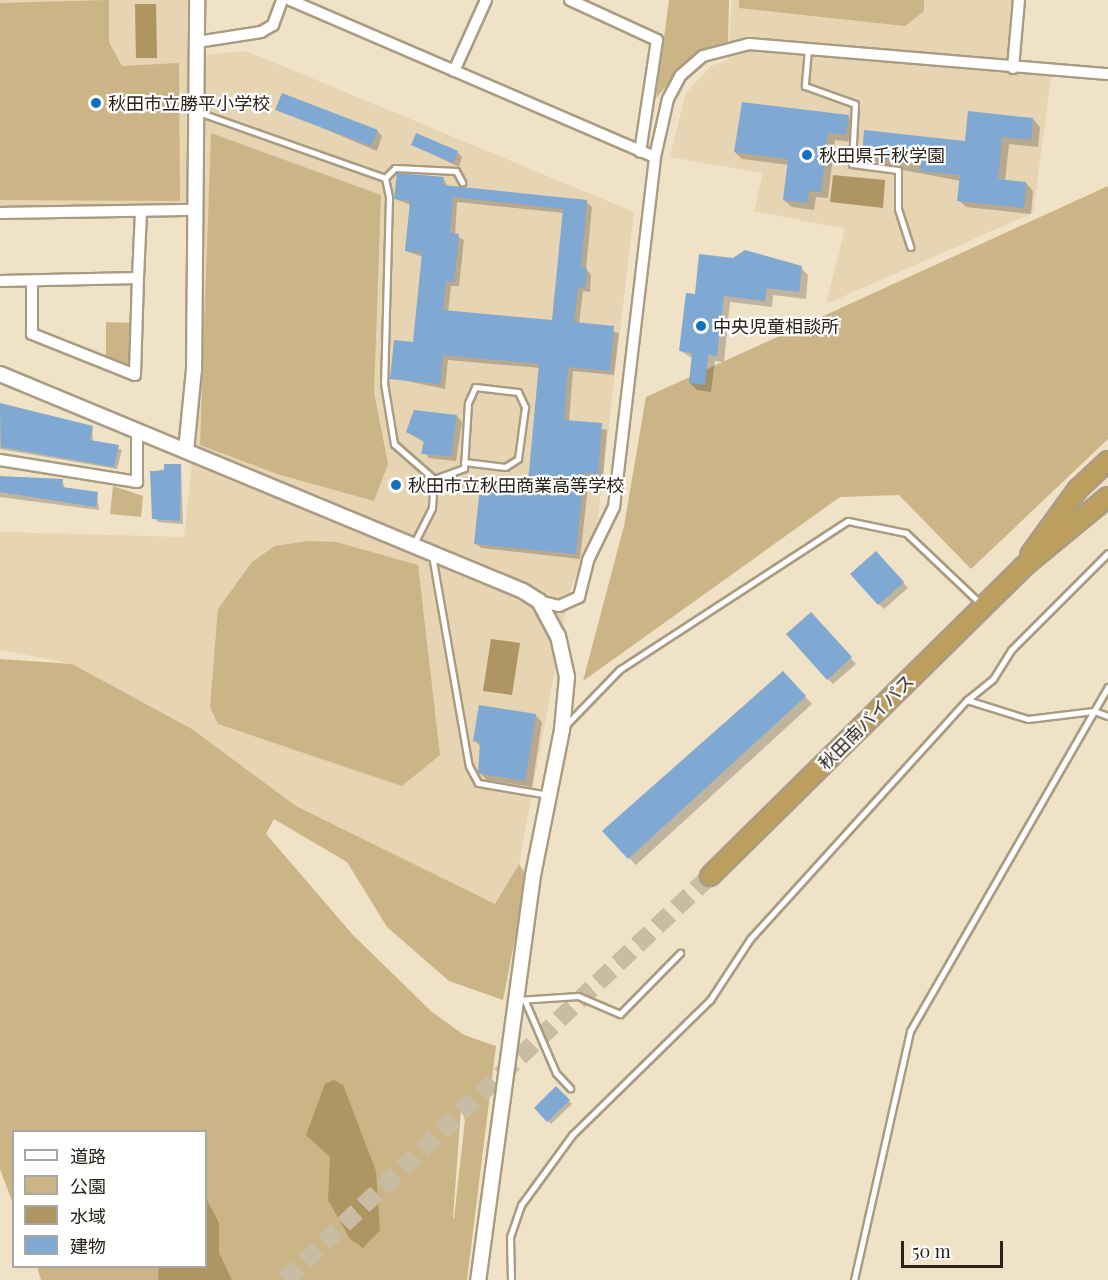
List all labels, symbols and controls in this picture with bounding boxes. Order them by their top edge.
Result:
place label: 秋田市立勝平小学校 [108,92,270,114]
marker: 秋田市立勝平小学校 [89,96,103,110]
place label: 秋田県千秋学園 [819,144,945,166]
marker: 秋田県千秋学園 [800,148,814,162]
place label: 中央児童相談所 [713,315,839,337]
marker: 中央児童相談所 [694,319,708,333]
place label: 秋田市立秋田商業高等学校 [408,474,624,496]
marker: 秋田市立秋田商業高等学校 [389,478,403,492]
street label: 秋田南バイパス [814,670,918,774]
legend [12,1130,207,1268]
text: 道路 [70,1144,106,1168]
text: 公園 [70,1174,106,1198]
text: 水域 [70,1204,106,1228]
scale bar [904,1229,1006,1267]
text: 建物 [70,1234,106,1258]
text: 50 m [912,1239,951,1263]

